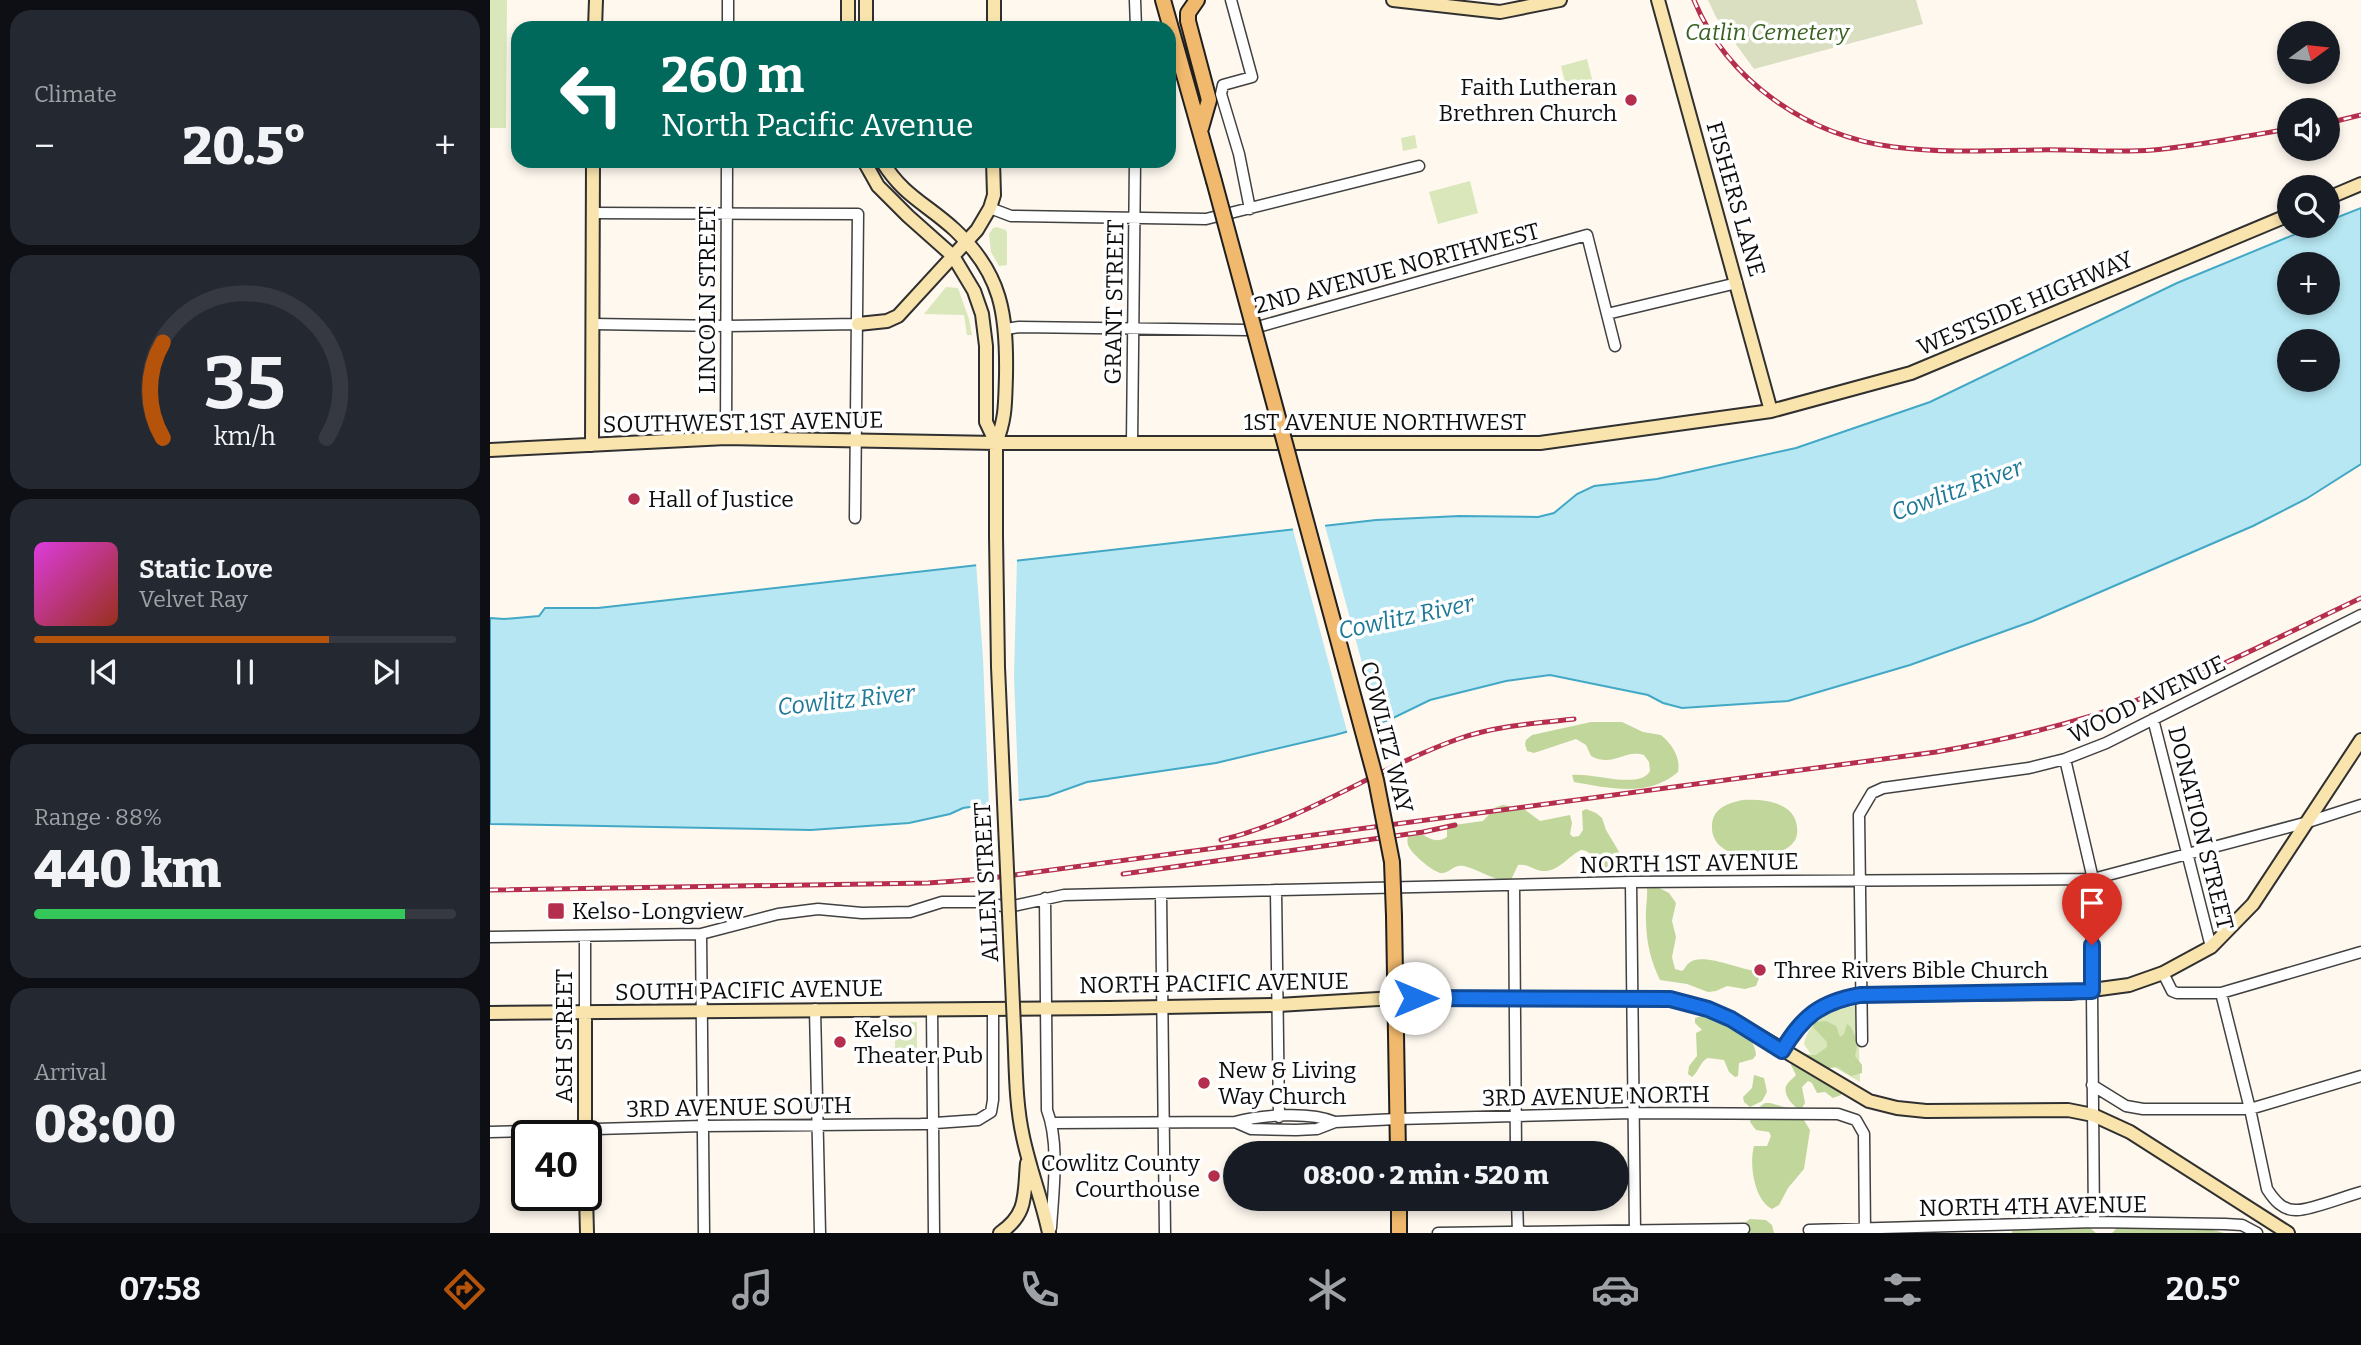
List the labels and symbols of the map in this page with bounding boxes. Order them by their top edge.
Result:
park label: Catlin Cemetery [1685,18,1850,46]
north arrow [2277,21,2340,84]
place label: Faith Lutheran Brethren Church [1439,73,1617,127]
marker: Faith Lutheran Brethren Church [1623,92,1639,108]
street label: FISHERS LANE [1700,118,1772,280]
street label: LINCOLN STREET [693,206,721,394]
street label: 2ND AVENUE NORTHWEST [1251,216,1543,320]
street label: GRANT STREET [1099,219,1129,385]
street label: WESTSIDE HIGHWAY [1913,245,2137,361]
street label: SOUTHWEST 1ST AVENUE [602,406,884,438]
street label: 1ST AVENUE NORTHWEST [1244,408,1526,436]
water label: Cowlitz River [1887,453,2028,527]
place label: Hall of Justice [648,485,794,513]
marker: Hall of Justice [626,491,642,507]
water label: Cowlitz River [1336,589,1478,645]
street label: WOOD AVENUE [2064,649,2230,749]
street label: COWLITZ WAY [1355,658,1419,816]
water label: Cowlitz River [776,679,917,721]
street label: DONATION STREET [2162,723,2240,933]
street label: ALLEN STREET [968,801,1004,963]
street label: NORTH 1ST AVENUE [1579,847,1799,879]
pin [2062,873,2122,945]
place label: Kelso-Longview [572,897,744,925]
marker: Kelso-Longview [546,901,566,921]
place label: Three Rivers Bible Church [1774,956,2048,984]
position arrow [1378,961,1452,1035]
marker: Three Rivers Bible Church [1752,962,1768,978]
street label: NORTH PACIFIC AVENUE [1079,967,1349,999]
street label: ASH STREET [550,969,578,1103]
street label: SOUTH PACIFIC AVENUE [615,974,883,1006]
place label: Kelso Theater Pub [854,1015,983,1069]
marker: Kelso Theater Pub [832,1034,848,1050]
place label: New & Living Way Church [1218,1056,1357,1110]
marker: New & Living Way Church [1196,1075,1212,1091]
street label: 3RD AVENUE NORTH [1482,1080,1710,1112]
street label: 3RD AVENUE SOUTH [626,1091,852,1123]
speed limit sign: 40 [511,1120,602,1211]
place label: Cowlitz County Courthouse [1041,1149,1201,1203]
marker: Cowlitz County Courthouse [1206,1168,1222,1184]
street label: NORTH 4TH AVENUE [1919,1190,2147,1222]

